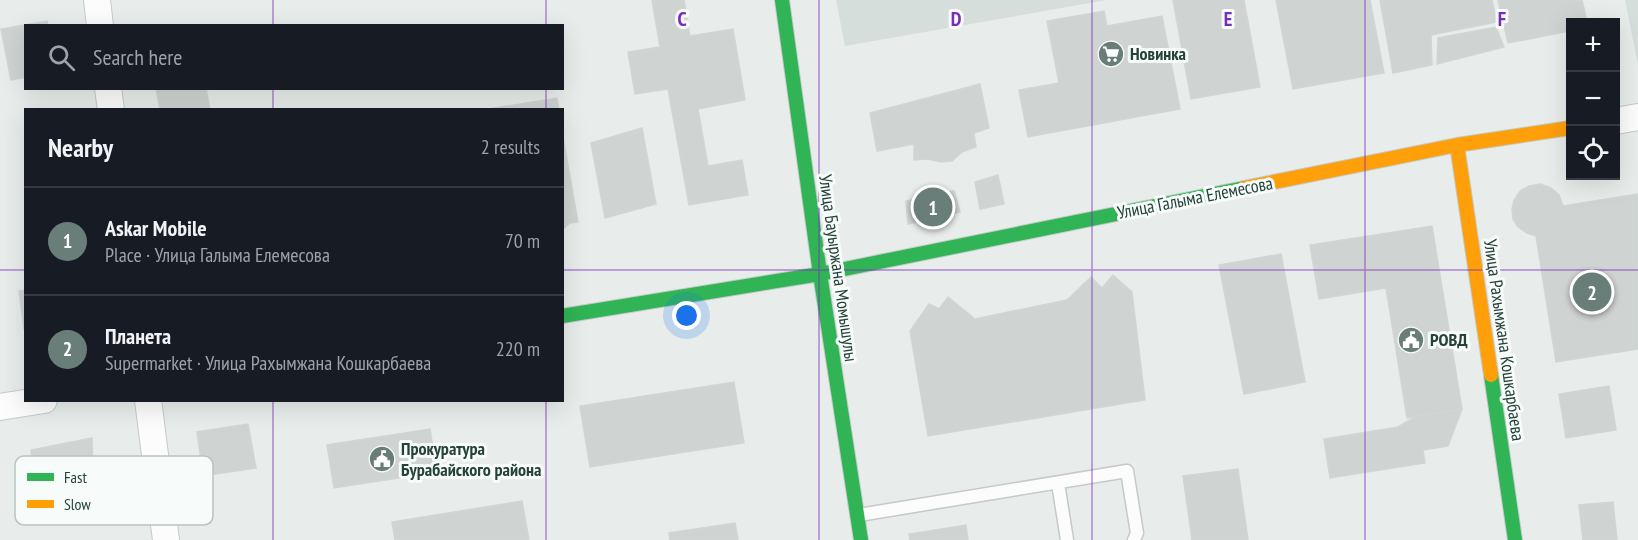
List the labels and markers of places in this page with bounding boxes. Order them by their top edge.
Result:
supermarket icon: Новинка [1096,39,1126,69]
place label: Новинка [1130,42,1186,65]
pin: 1 [914,184,952,230]
pin: 2 [1572,270,1612,314]
public building icon: РОВД [1396,325,1426,355]
place label: РОВД [1430,328,1468,351]
place label: Прокуратура Бурабайского района [401,437,541,481]
public building icon: Прокуратура Бурабайского района [367,444,397,474]

